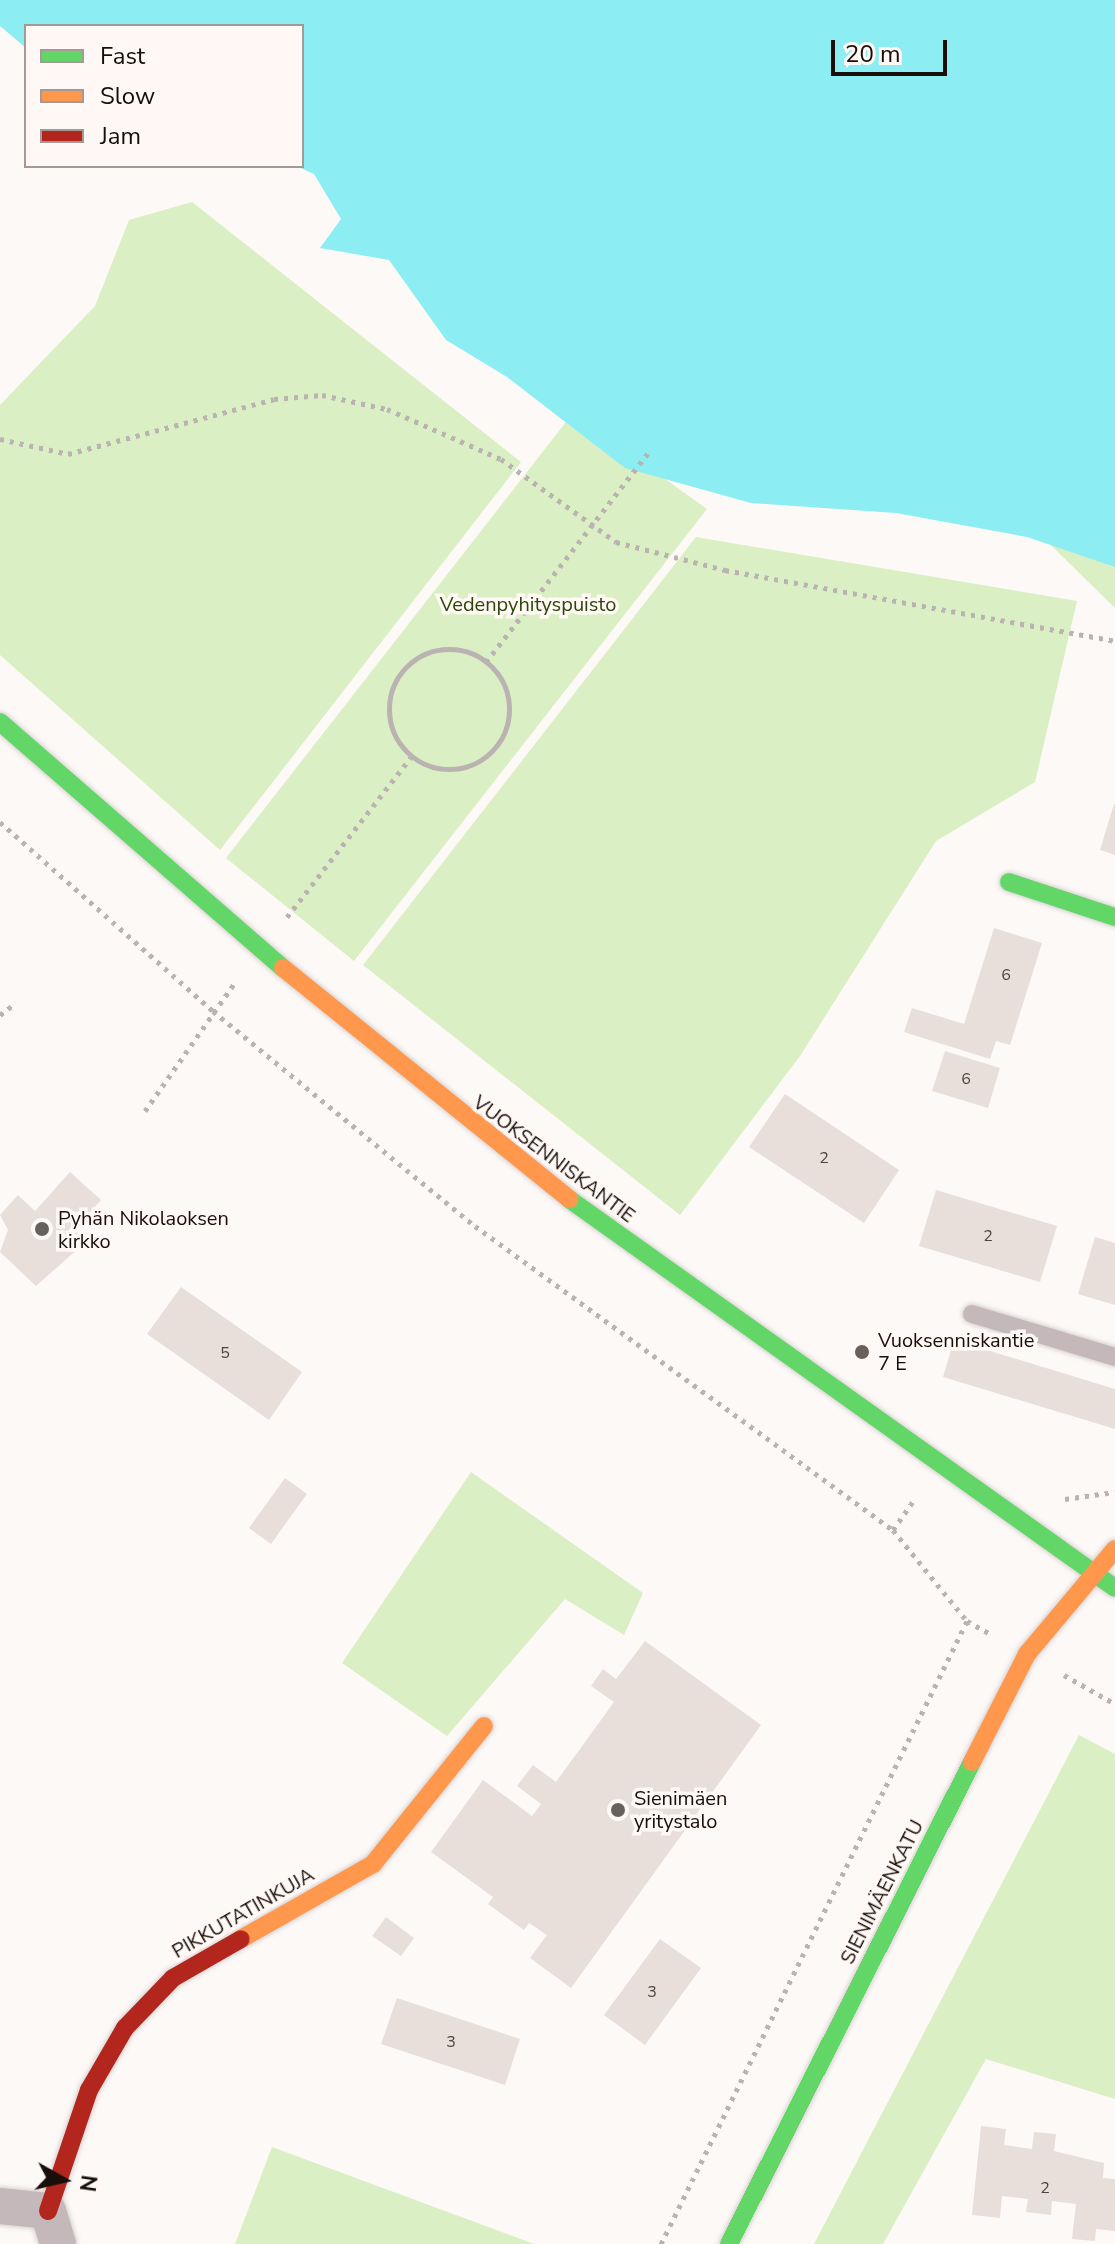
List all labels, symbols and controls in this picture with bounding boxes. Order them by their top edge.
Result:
legend [24,24,304,168]
scale bar [835,24,951,74]
text: 20 m [845,38,901,70]
text: Fast [100,40,145,72]
text: Slow [100,80,155,112]
text: Jam [100,120,141,152]
park label: Vedenpyhityspuisto [440,592,616,616]
house number: 6 [1001,965,1011,985]
house number: 6 [961,1069,971,1089]
street label: VUOKSENNISKANTIE [468,1090,640,1228]
house number: 2 [819,1148,829,1168]
place label: Pyhän Nikolaoksen kirkko [58,1206,229,1253]
marker: Pyhän Nikolaoksen kirkko [33,1220,51,1238]
house number: 2 [983,1226,993,1246]
place label: Vuoksenniskantie 7 E [878,1328,1034,1375]
house number: 5 [220,1343,230,1363]
marker: Vuoksenniskantie 7 E [853,1343,871,1361]
place label: Sienimäen yritystalo [634,1786,727,1833]
marker: Sienimäen yritystalo [609,1801,627,1819]
street label: SIENIMÄENKATU [835,1816,929,1968]
street label: PIKKUTATINKUJA [168,1863,318,1963]
house number: 3 [647,1982,657,2002]
house number: 3 [446,2032,456,2052]
north arrow [24,2140,104,2220]
text: N [72,2173,104,2194]
house number: 2 [1040,2178,1050,2198]

